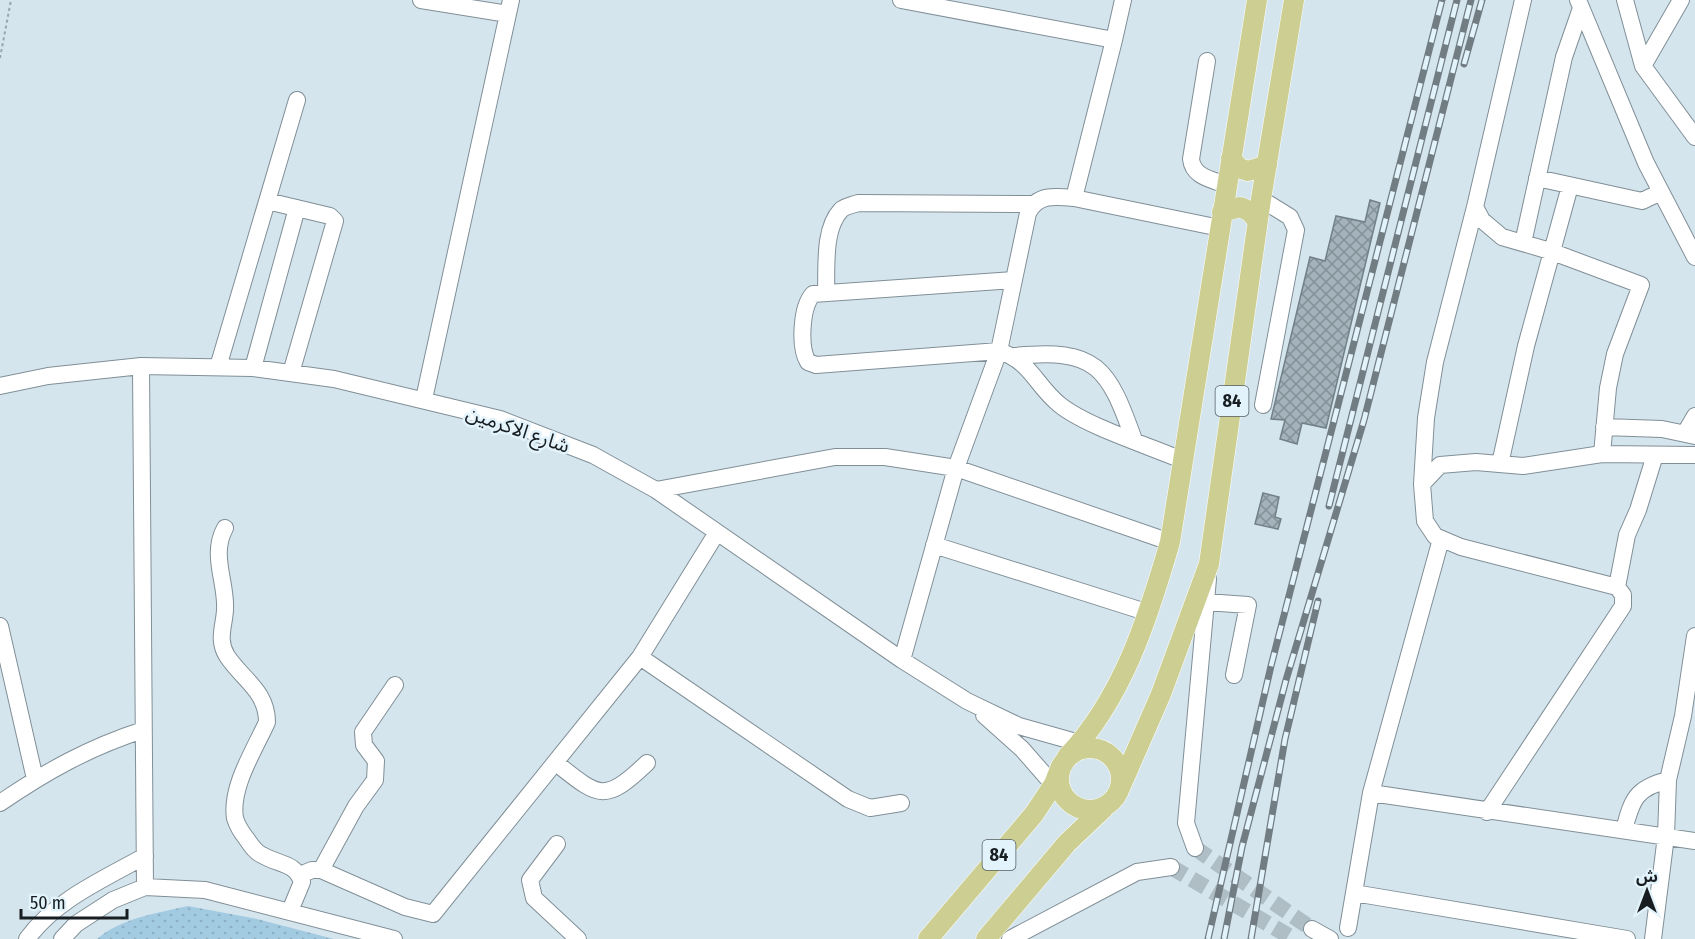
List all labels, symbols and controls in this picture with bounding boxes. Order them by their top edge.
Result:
road number: 84 [1216,386,1248,416]
street label: شارع الاكرمين [462,400,573,461]
road number: 84 [982,840,1016,870]
north arrow [1617,861,1677,921]
text: ش [1636,867,1658,886]
scale bar [21,882,128,920]
text: 50 m [30,892,66,914]

